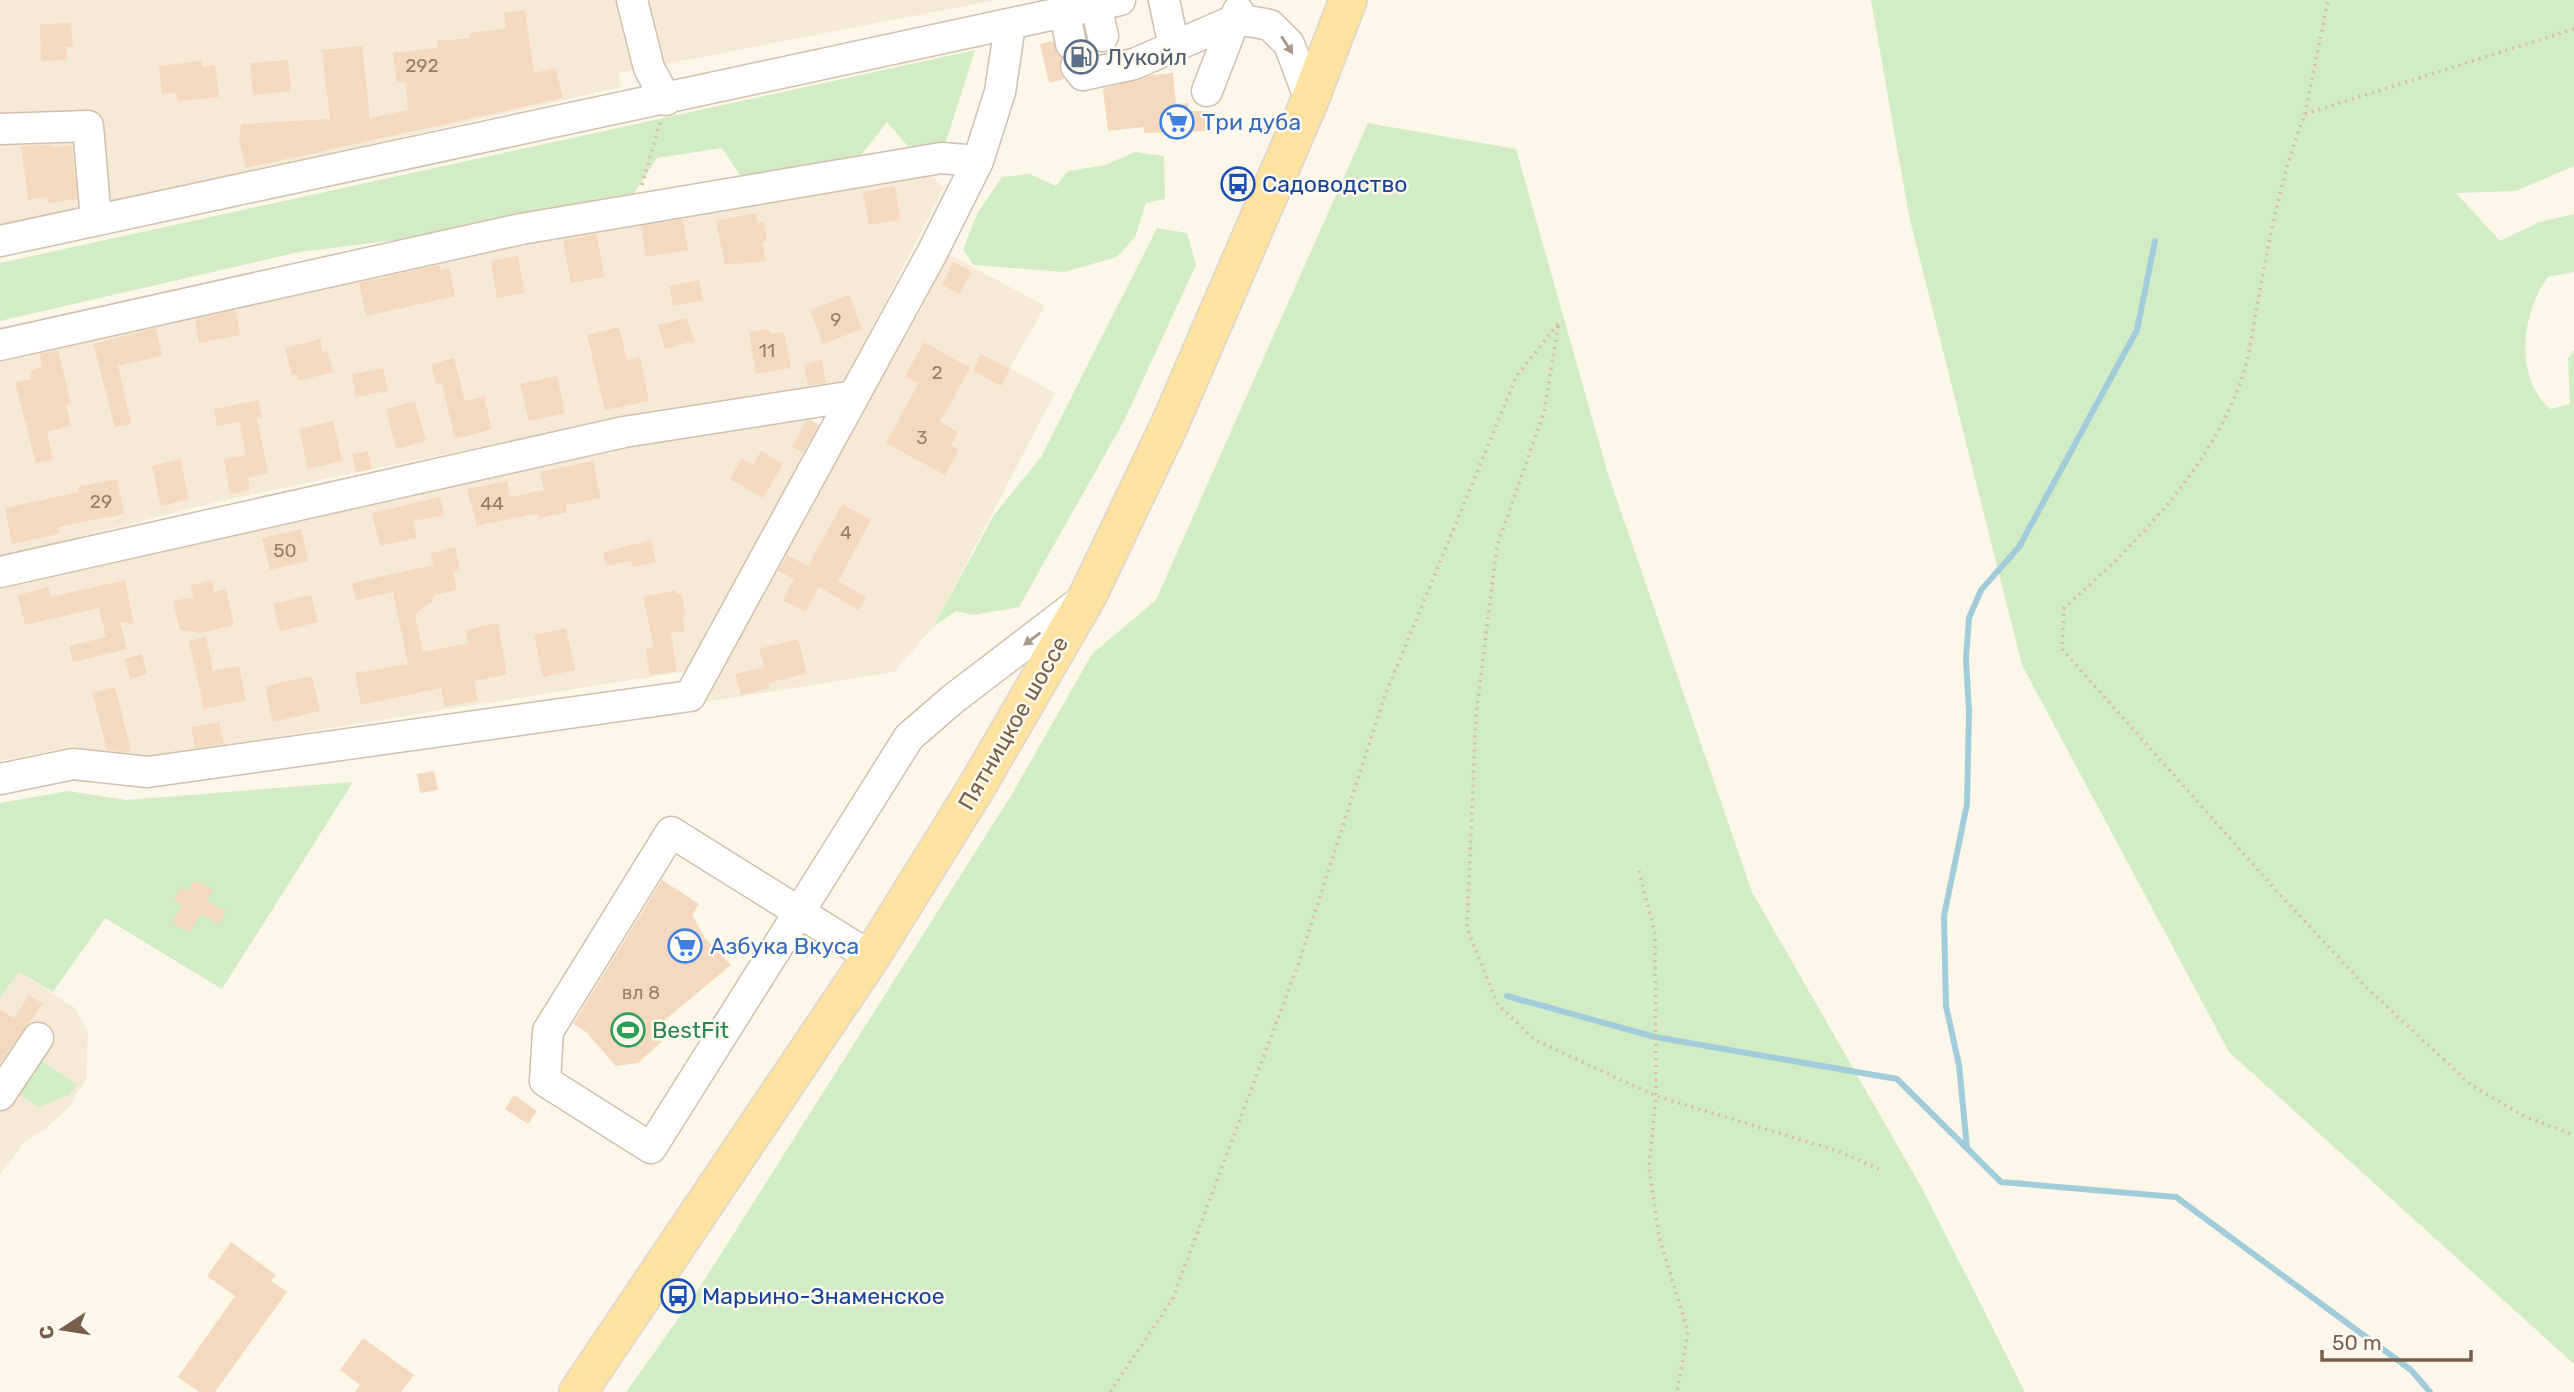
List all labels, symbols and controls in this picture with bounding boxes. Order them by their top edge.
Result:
one-way arrow [1280,35,1293,55]
fuel station icon: Лукойл [1062,38,1100,76]
place label: Лукойл [1106,43,1187,71]
house number: 292 [405,54,439,77]
supermarket icon: Три дуба [1158,103,1196,141]
place label: Три дуба [1202,108,1301,136]
bus stop icon: Садоводство [1219,165,1257,203]
place label: Садоводство [1262,170,1408,198]
house number: 9 [830,308,842,331]
house number: 11 [759,339,775,362]
house number: 2 [931,361,943,384]
house number: 3 [916,426,928,449]
house number: 29 [90,490,112,513]
house number: 44 [480,492,504,515]
house number: 4 [840,521,852,544]
house number: 50 [273,539,297,562]
street label: Пятницкое шоссе [952,631,1074,815]
one-way arrow [1024,631,1042,646]
supermarket icon: Азбука Вкуса [666,927,704,965]
place label: Азбука Вкуса [710,932,859,960]
house number: вл 8 [622,981,660,1004]
sports icon: BestFit [609,1011,647,1049]
place label: BestFit [652,1016,729,1044]
bus stop icon: Марьино-Знаменское [659,1277,697,1315]
place label: Марьино-Знаменское [702,1282,945,1310]
north arrow [28,1294,98,1364]
scale bar [2322,1318,2471,1362]
text: С [34,1324,59,1341]
text: 50 m [2332,1330,2382,1355]

